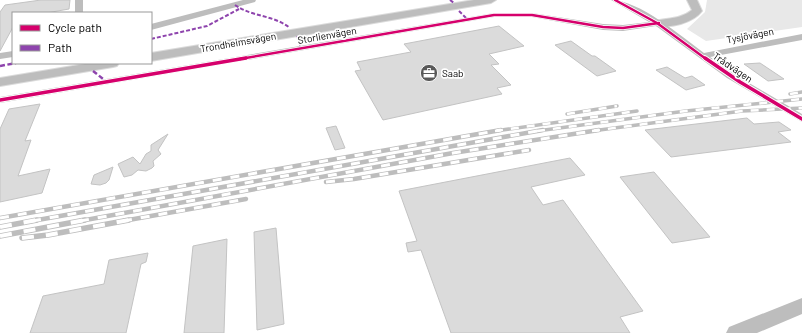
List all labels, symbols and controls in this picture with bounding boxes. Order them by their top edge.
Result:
legend [12,12,152,64]
text: Cycle path [48,20,102,34]
street label: Storlienvägen [297,24,357,46]
street label: Tysjövägen [725,25,775,45]
street label: Trondheimsvägen [199,29,277,55]
text: Path [48,40,72,54]
street label: Trådvägen [711,49,755,85]
office icon: Saab [419,63,439,83]
place label: Saab [442,67,464,79]

